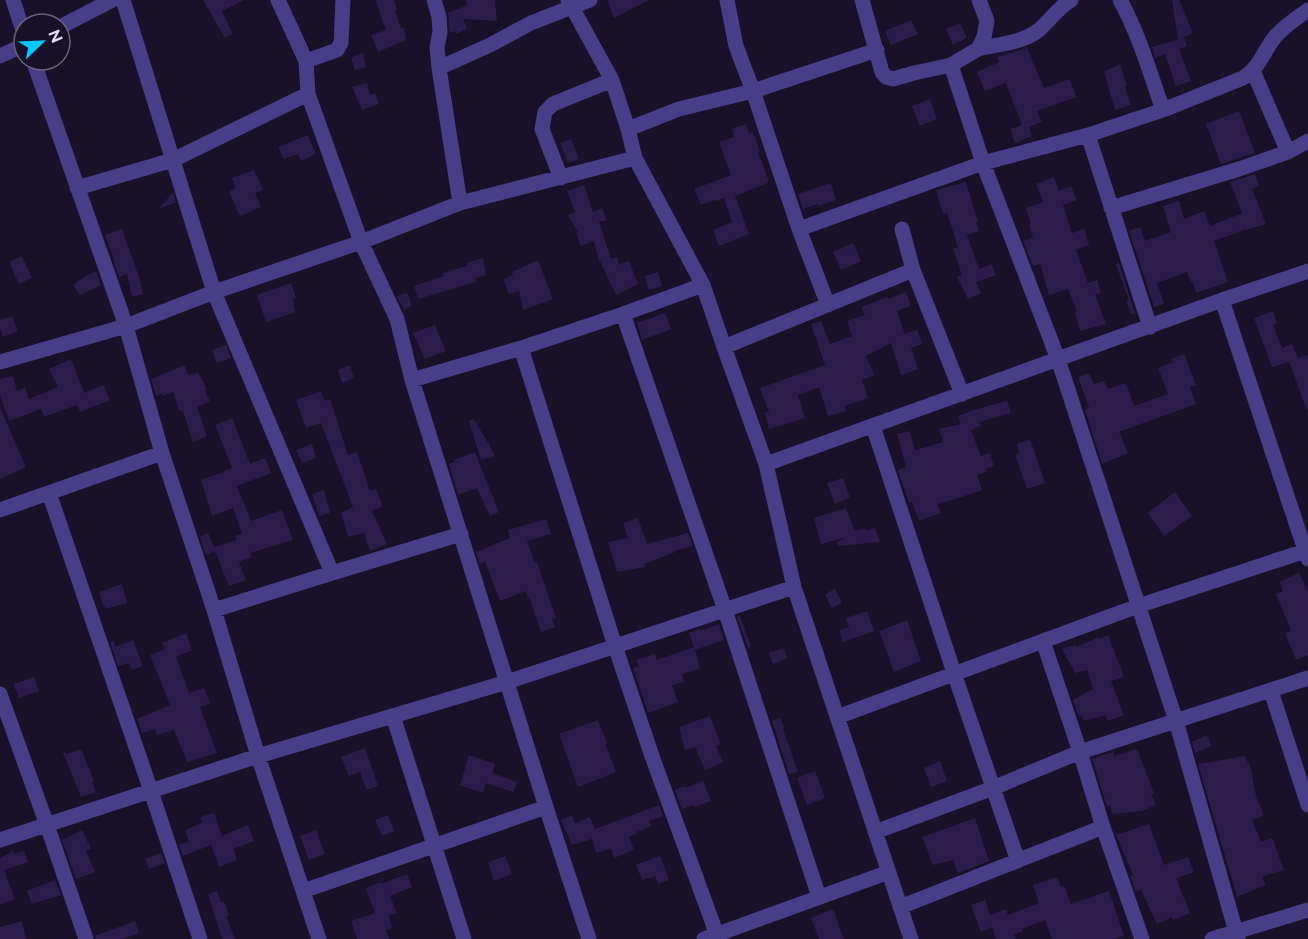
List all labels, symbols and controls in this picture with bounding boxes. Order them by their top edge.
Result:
north arrow [12,12,72,72]
text: N [44,27,66,46]

